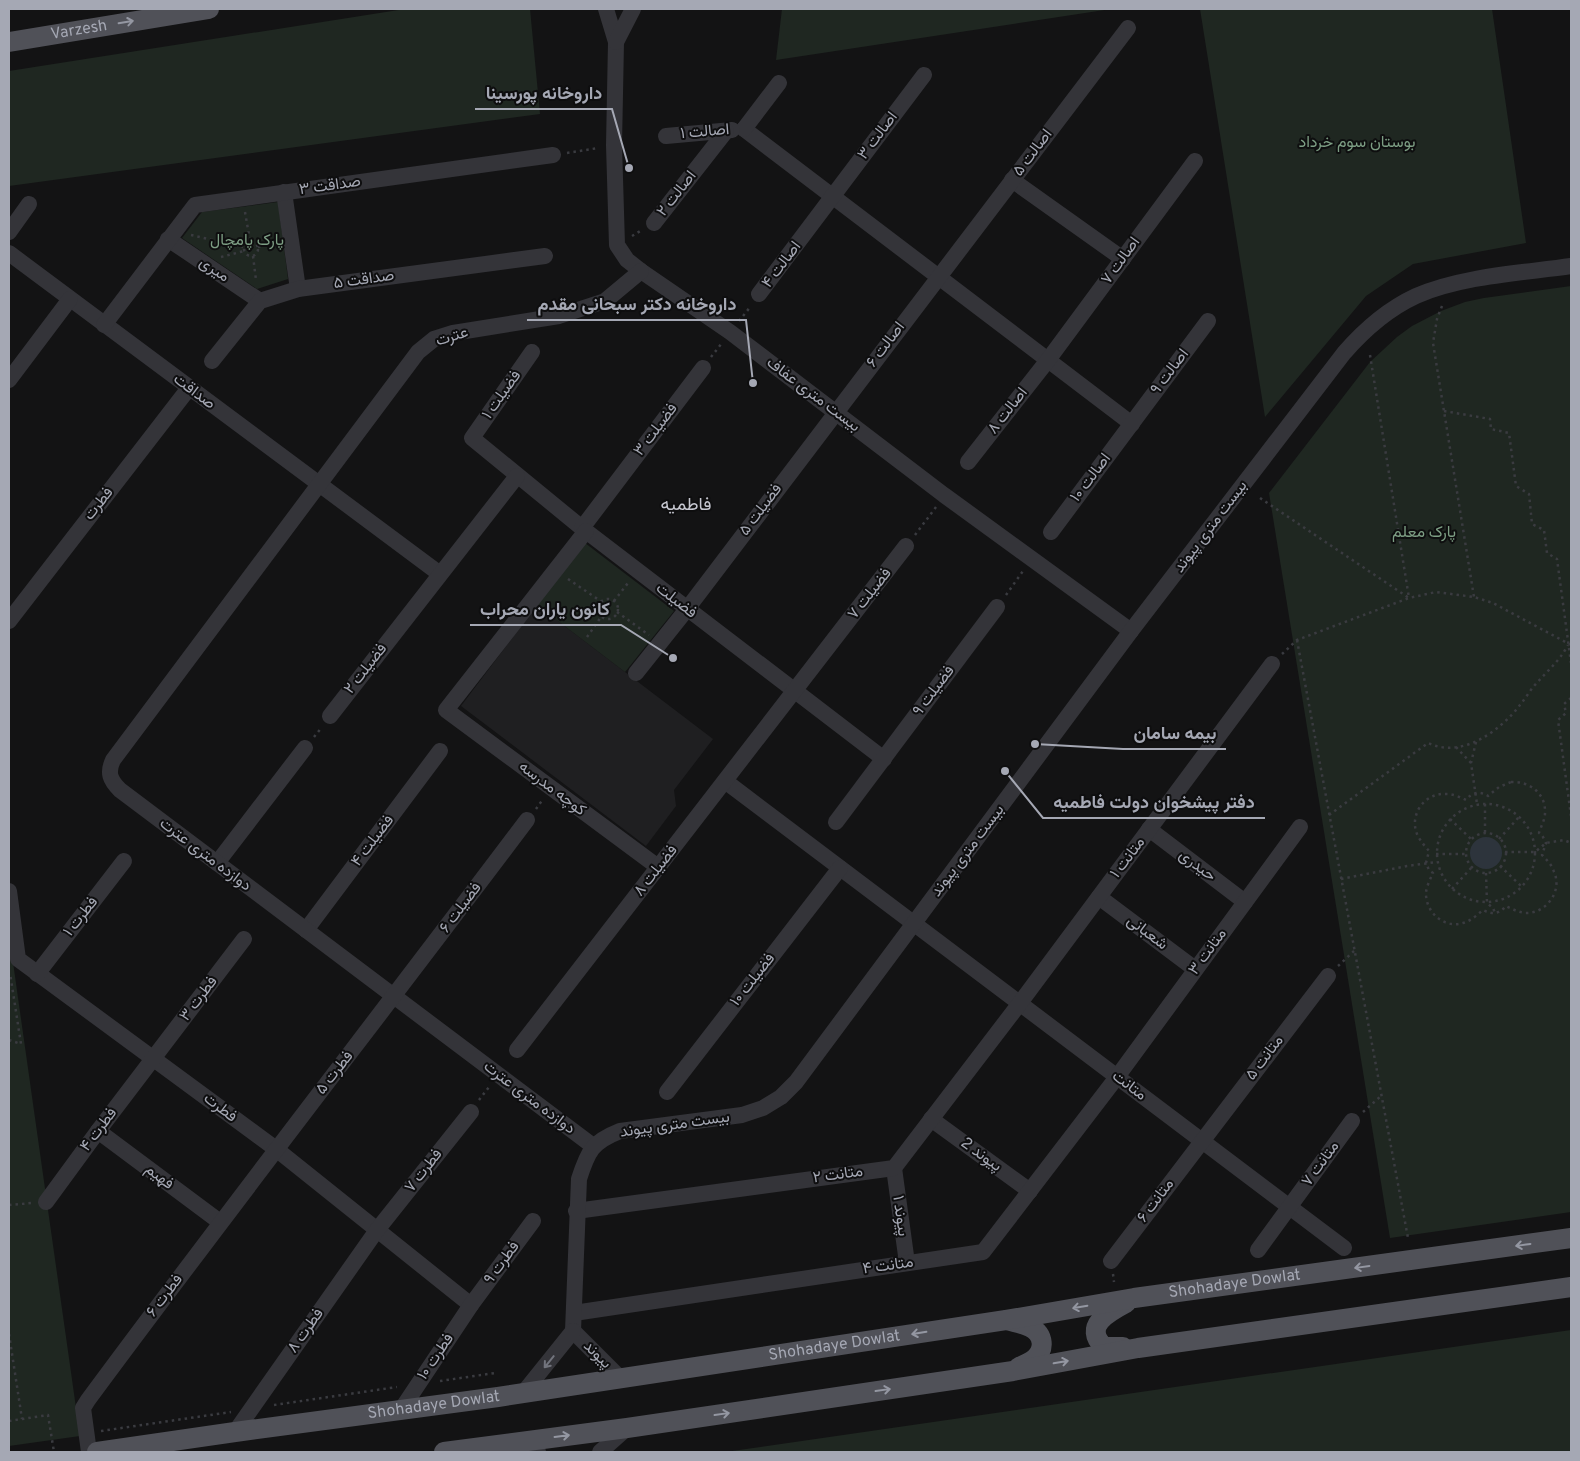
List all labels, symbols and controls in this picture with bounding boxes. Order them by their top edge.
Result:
street label: Varzesh [49,16,109,45]
one-way arrow [118,17,134,27]
callout: داروخانه پورسینا [475,76,612,109]
text: داروخانه پورسینا [486,83,602,106]
street label: اصالت ۳ [853,108,903,164]
street label: اصالت ۱ [680,120,730,144]
street label: اصالت ۵ [1009,125,1057,181]
park label: بوستان سوم خرداد [1298,133,1416,153]
street label: اصالت ۲ [653,167,701,221]
street label: صداقت ۳ [298,172,362,200]
park label: پارک پامچال [210,231,284,251]
street label: اصالت ۷ [1097,233,1145,289]
street label: اصالت ۴ [758,238,806,292]
street label: میری [195,253,233,287]
street label: صداقت ۵ [332,266,396,294]
callout: داروخانه دکتر سبحانی مقدم [527,287,746,320]
text: داروخانه دکتر سبحانی مقدم [538,294,736,317]
street label: اصالت ۶ [862,318,910,372]
street label: عترت [433,323,471,351]
street label: اصالت ۹ [1146,345,1194,399]
street label: بیست متری عفاف [762,353,864,437]
street label: فضیلت ۱ [478,367,526,423]
street label: صداقت [169,370,219,414]
street label: اصالت ۸ [984,384,1032,438]
street label: فضیلت ۳ [630,400,682,460]
street label: اصالت ۱۰ [1066,450,1116,506]
street label: بیست متری پیوند [1170,477,1252,577]
street label: فضیلت ۵ [735,480,787,540]
street label: فطرت [80,483,118,525]
district label: فاطمیه [661,494,711,517]
park label: پارک معلم [1392,523,1456,543]
street label: فضیلت ۷ [844,564,896,624]
street label: فضیلت [651,579,701,623]
callout: کانون یاران محراب [470,592,621,625]
text: کانون یاران محراب [480,599,610,622]
street label: فضیلت ۲ [340,640,392,698]
street label: فضیلت ۹ [908,662,960,720]
callout: بیمه سامان [1123,716,1226,749]
text: بیمه سامان [1134,723,1216,746]
street label: کوچه مدرسه [514,757,590,821]
callout: دفتر پیشخوان دولت فاطمیه [1043,785,1265,818]
text: دفتر پیشخوان دولت فاطمیه [1053,792,1255,815]
street label: بیست متری پیوند [927,801,1009,901]
street label: فضیلت ۴ [347,811,399,871]
street label: دوازده متری عترت [155,814,255,896]
street label: متانت ۱ [1106,833,1150,883]
street label: فضیلت ۸ [630,841,682,901]
street label: حیدری [1174,845,1220,887]
street label: فضیلت ۶ [435,879,487,937]
street label: فطرت ۱ [59,893,103,941]
street label: شعبانی [1122,911,1172,955]
street label: متانت ۳ [1184,925,1232,979]
street label: فضیلت ۱۰ [726,949,780,1011]
street label: فطرت ۳ [176,972,222,1026]
street label: متانت ۵ [1242,1031,1288,1085]
street label: فطرت ۵ [312,1047,358,1099]
street label: دوازده متری عترت [479,1057,579,1139]
street label: متانت [1108,1066,1150,1106]
street label: فطرت [199,1089,241,1127]
street label: فطرت ۴ [76,1104,122,1156]
street label: بیست متری پیوند [619,1107,731,1143]
street label: پیوند 2 [957,1133,1005,1177]
street label: متانت ۷ [1298,1137,1344,1191]
street label: فطرت ۷ [401,1145,447,1197]
street label: فهیم [141,1160,177,1194]
street label: متانت ۲ [812,1162,864,1188]
street label: متانت ۶ [1133,1175,1179,1227]
street label: پیوند ۱ [887,1194,913,1238]
street label: فطرت ۹ [480,1237,524,1289]
one-way arrow [1515,1240,1531,1250]
street label: متانت ۴ [861,1253,915,1279]
one-way arrow [1354,1262,1370,1272]
street label: Shohadaye Dowlat [1167,1265,1302,1303]
street label: فطرت ۶ [142,1271,188,1321]
one-way arrow [1072,1303,1088,1313]
street label: فطرت ۸ [283,1305,329,1357]
street label: Shohadaye Dowlat [767,1326,902,1366]
one-way arrow [912,1328,928,1338]
street label: فطرت ۱۰ [413,1330,459,1384]
street label: پیوند [578,1336,616,1374]
one-way arrow [543,1355,554,1368]
one-way arrow [1053,1357,1069,1366]
one-way arrow [875,1385,891,1395]
street label: Shohadaye Dowlat [366,1387,501,1424]
one-way arrow [714,1409,730,1419]
one-way arrow [553,1431,569,1441]

